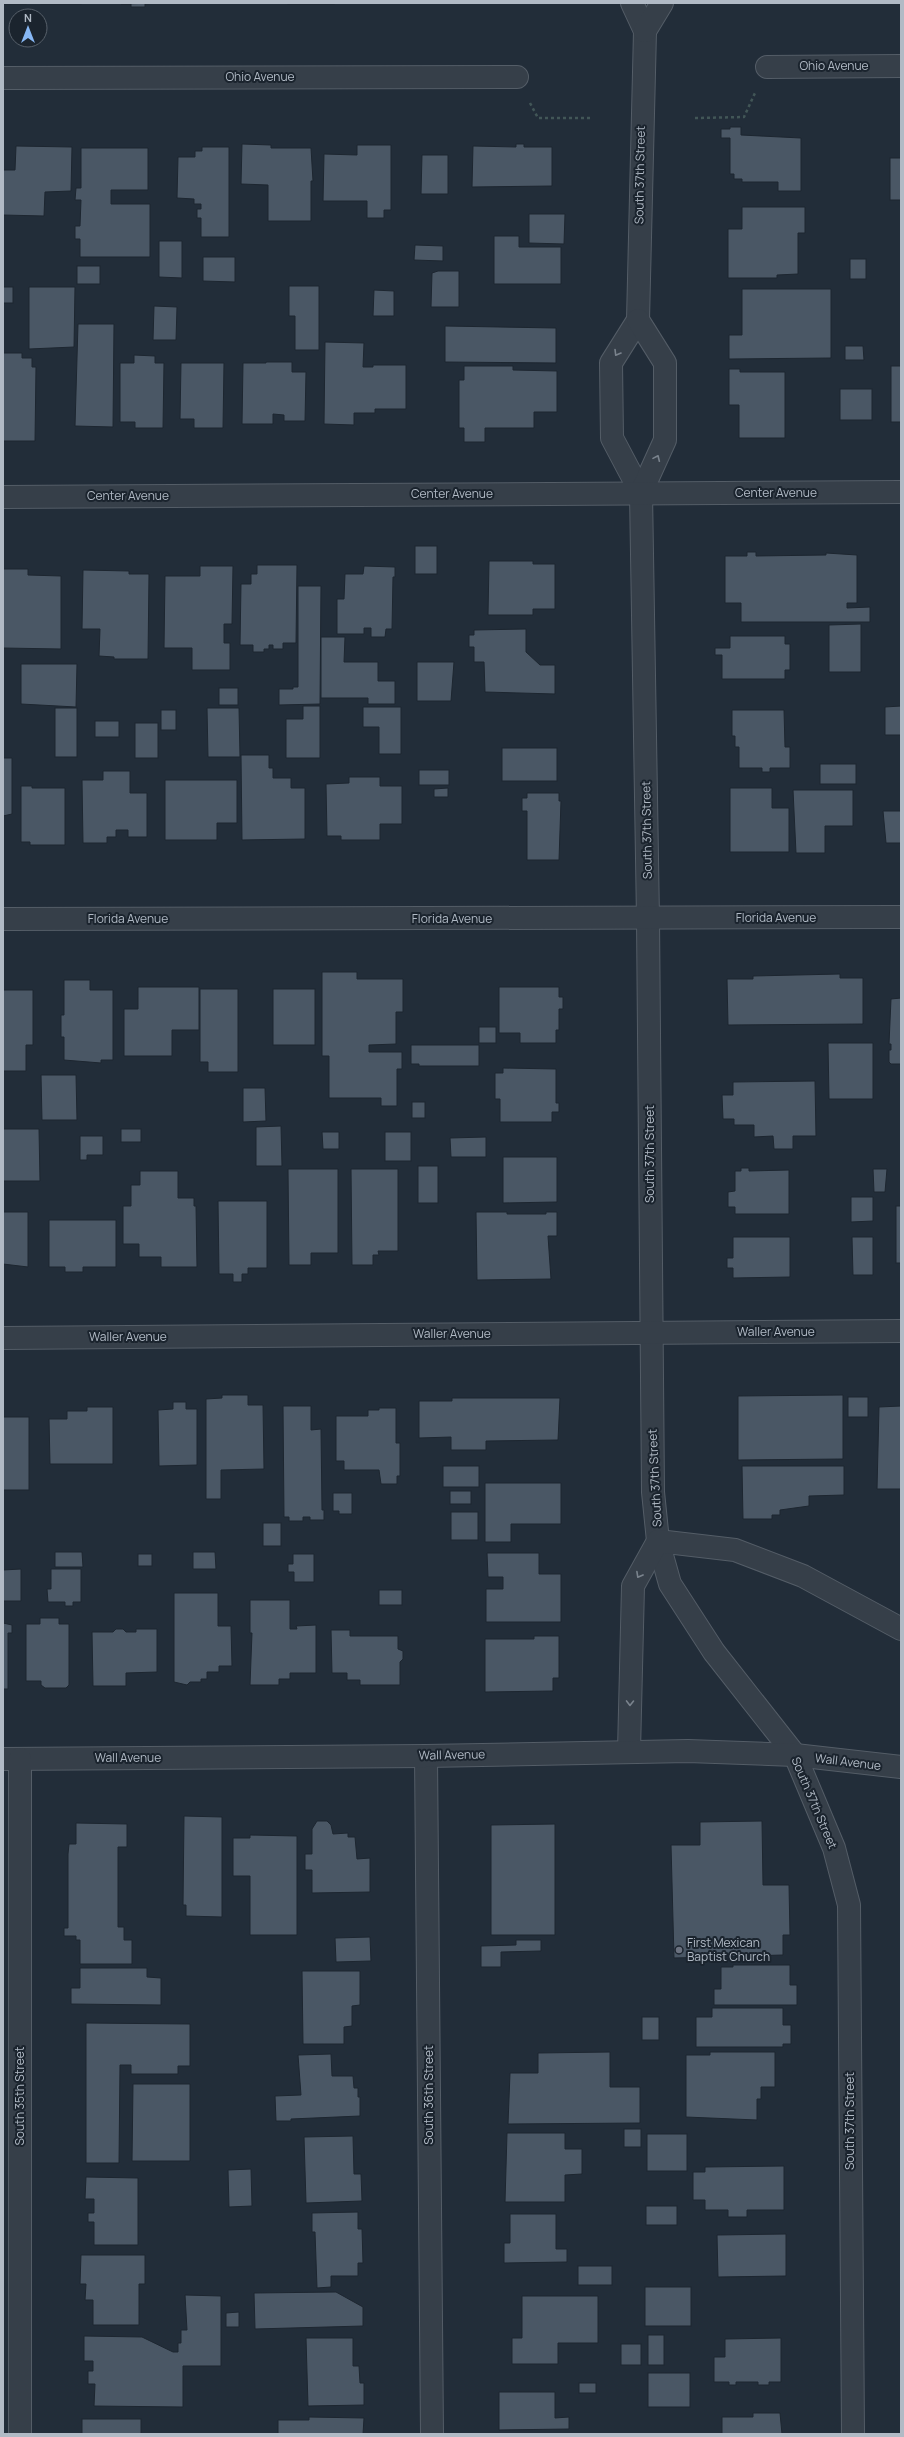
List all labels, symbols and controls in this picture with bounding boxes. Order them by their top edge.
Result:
north arrow [8,8,48,48]
text: N [24,10,32,25]
street label: Ohio Avenue [799,57,869,74]
street label: Ohio Avenue [225,68,295,85]
street label: South 37th Street [630,126,649,224]
one-way arrow [615,349,622,356]
one-way arrow [653,455,661,462]
street label: Center Avenue [735,484,817,501]
street label: Center Avenue [411,485,493,502]
street label: Center Avenue [87,487,169,504]
street label: South 37th Street [637,781,656,879]
street label: Florida Avenue [736,909,816,926]
street label: Florida Avenue [88,910,168,927]
street label: Florida Avenue [412,910,492,927]
street label: South 37th Street [641,1105,658,1203]
street label: Waller Avenue [737,1323,815,1340]
street label: Waller Avenue [413,1325,491,1342]
street label: Waller Avenue [89,1328,167,1345]
street label: South 37th Street [643,1428,666,1528]
one-way arrow [636,1571,643,1578]
one-way arrow [626,1700,634,1706]
street label: Wall Avenue [419,1745,485,1764]
street label: Wall Avenue [95,1749,161,1766]
street label: Wall Avenue [814,1749,882,1774]
street label: South 37th Street [787,1754,842,1851]
place label: First Mexican Baptist Church [687,1934,770,1965]
marker: First Mexican Baptist Church [674,1945,684,1955]
street label: South 36th Street [420,2045,437,2145]
street label: South 35th Street [11,2046,28,2146]
street label: South 37th Street [841,2072,858,2170]

